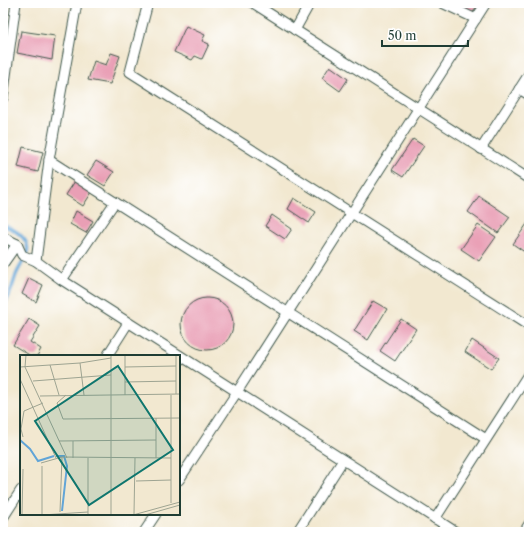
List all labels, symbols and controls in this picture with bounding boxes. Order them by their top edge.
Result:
scale bar [382,22,468,48]
text: 50 m [388,28,417,43]
inset map [20,355,180,515]

